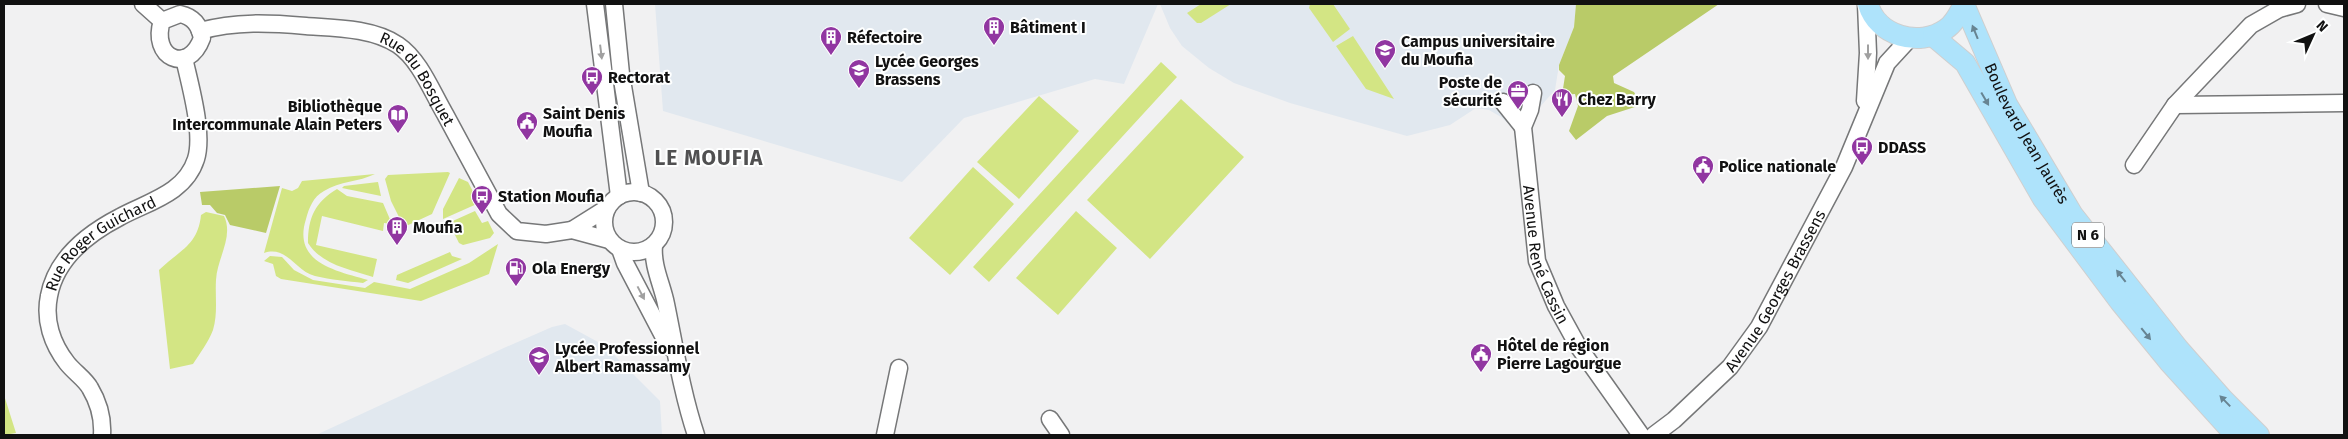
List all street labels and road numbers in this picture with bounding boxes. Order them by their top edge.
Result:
street label: Rue du Bosquet [377,28,459,129]
street label: Boulevard Jean Jaurès [1980,60,2073,207]
street label: Avenue René Cassin [1519,184,1573,327]
street label: Rue Roger Guichard [42,192,159,293]
street label: Avenue Georges Brassens [1721,206,1830,376]
road number: N 6 [2072,222,2104,248]

